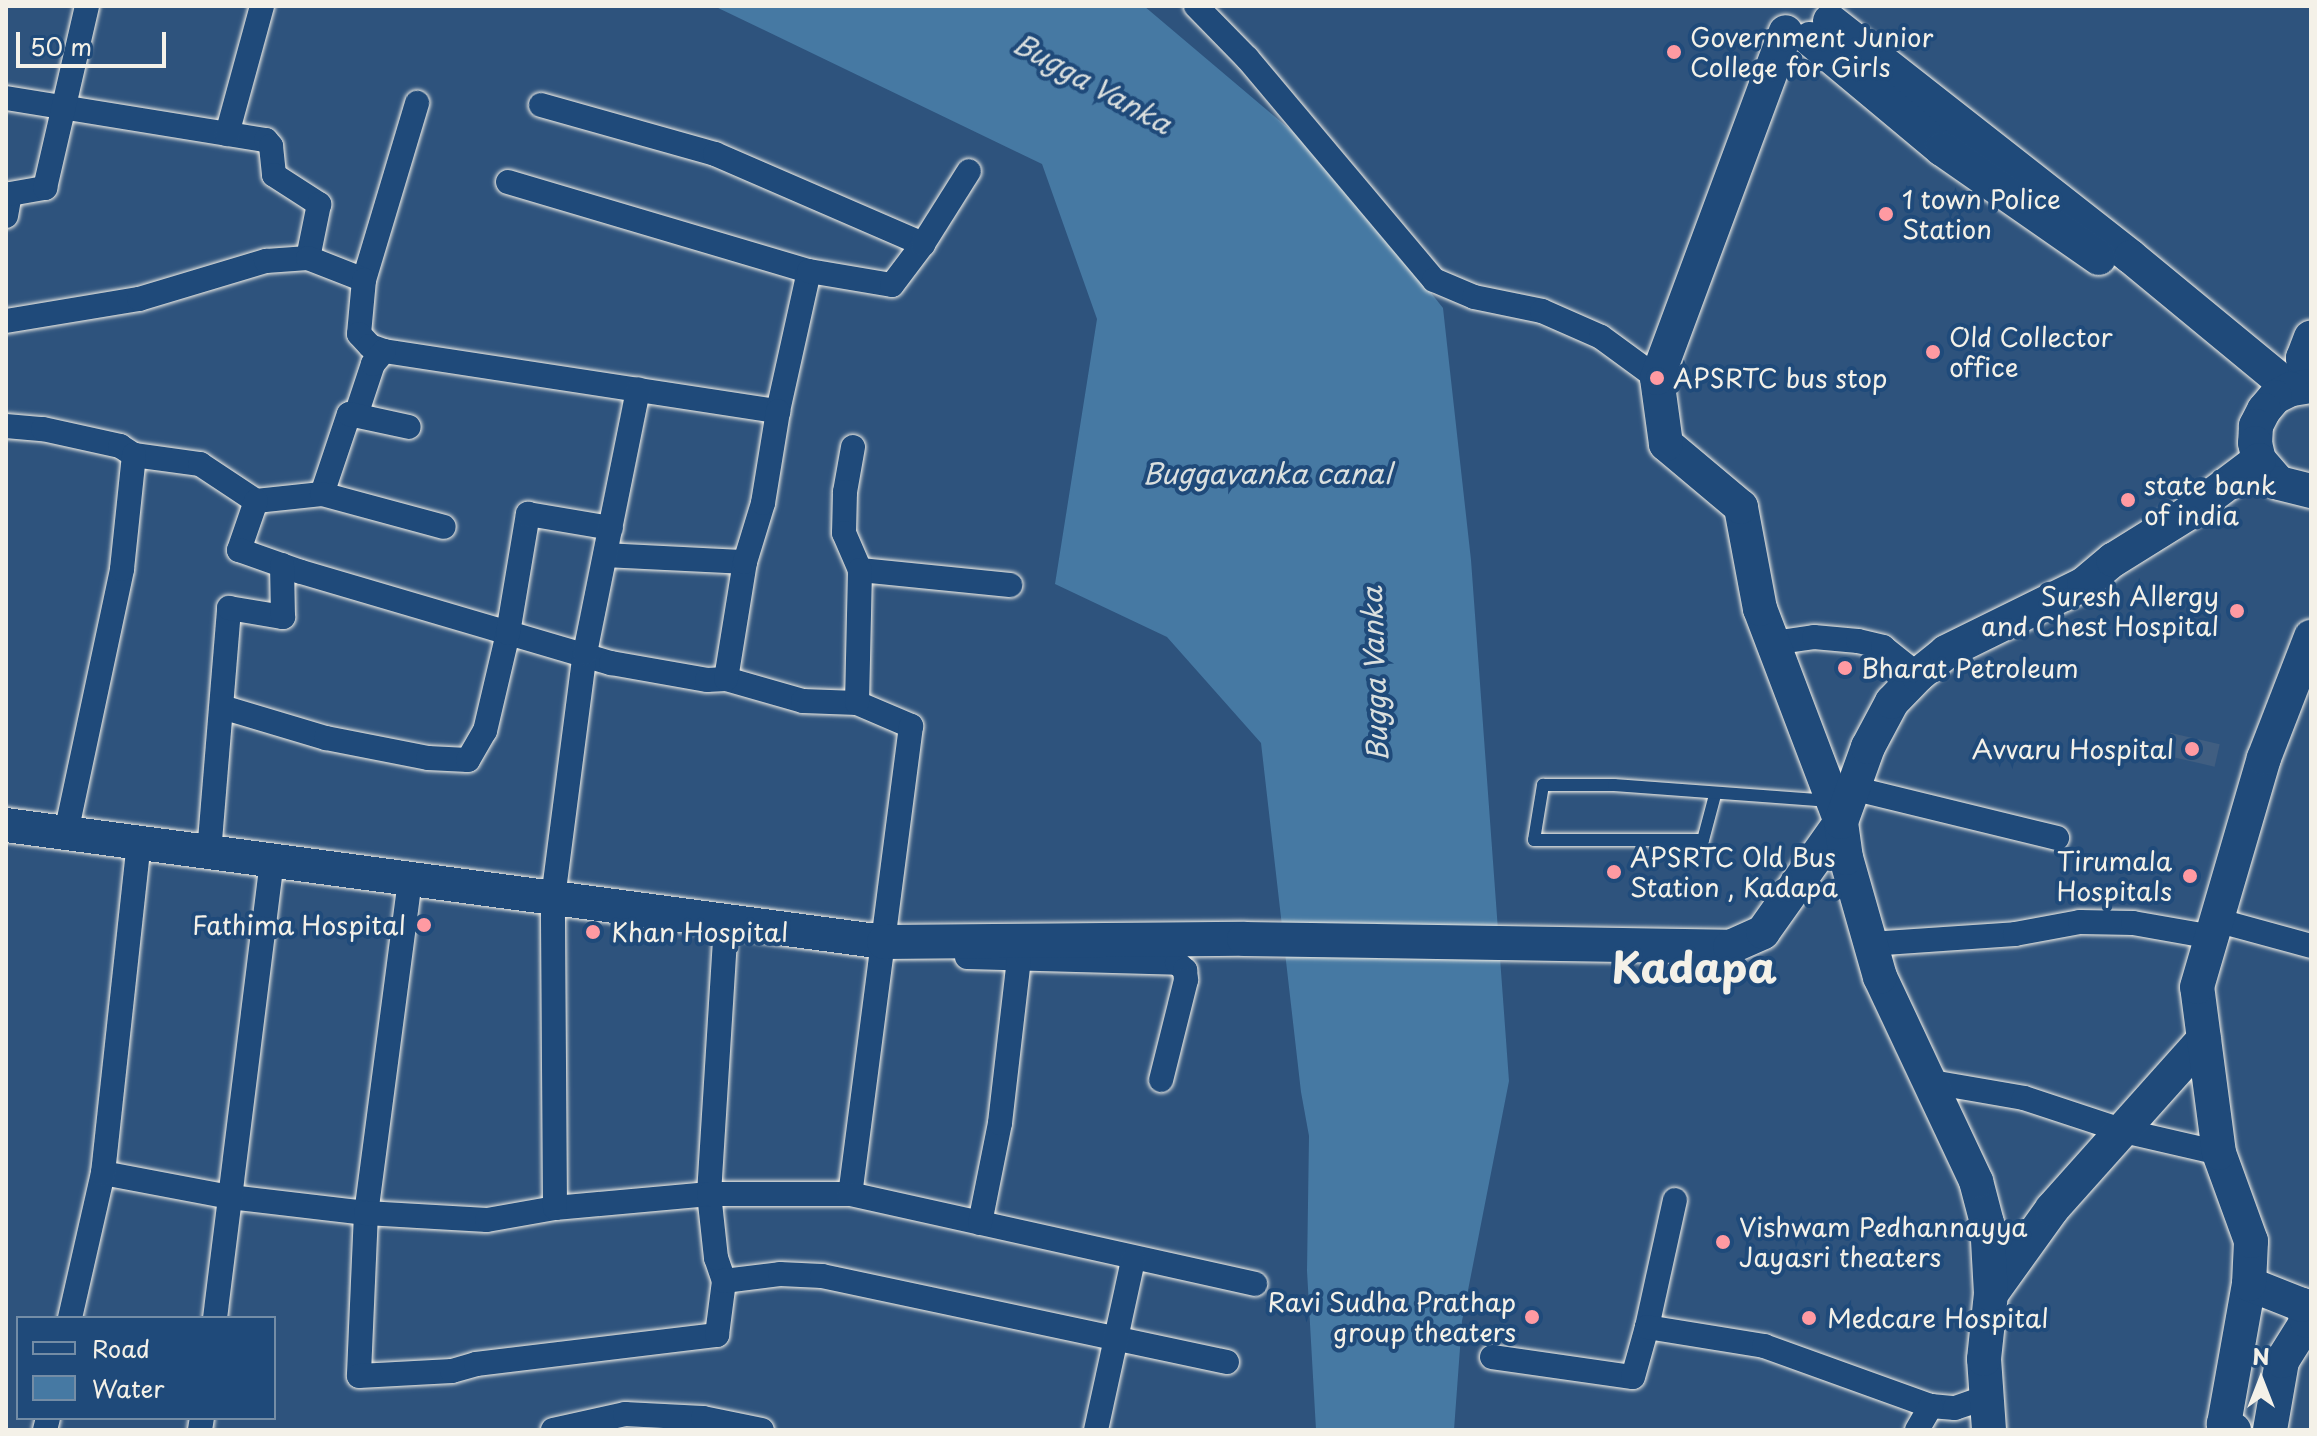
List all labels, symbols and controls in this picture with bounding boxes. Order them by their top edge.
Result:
scale bar [20,16,170,66]
place label: Government Junior College for Girls [1690,21,1934,82]
water label: Bugga Vanka [1007,25,1179,141]
text: 50 m [30,28,92,64]
marker: Government Junior College for Girls [1665,43,1683,61]
place label: 1 town Police Station [1902,183,2062,244]
marker: 1 town Police Station [1877,205,1895,223]
place label: Old Collector office [1949,321,2114,382]
marker: Old Collector office [1924,343,1942,361]
place label: APSRTC bus stop [1673,362,1889,394]
marker: APSRTC bus stop [1648,369,1666,387]
water label: Buggavanka canal [1143,456,1391,490]
place label: state bank of india [2144,469,2277,530]
marker: state bank of india [2119,491,2137,509]
place label: Suresh Allergy and Chest Hospital [1979,580,2219,642]
water label: Bugga Vanka [1354,584,1394,764]
marker: Suresh Allergy and Chest Hospital [2226,600,2248,622]
place label: Bharat Petroleum [1861,652,2079,684]
marker: Bharat Petroleum [1836,659,1854,677]
place label: Avvaru Hospital [1973,733,2174,765]
marker: Avvaru Hospital [2181,738,2203,760]
place label: APSRTC Old Bus Station , Kadapa [1630,841,1841,902]
place label: Tirumala Hospitals [2057,845,2172,906]
marker: APSRTC Old Bus Station , Kadapa [1605,863,1623,881]
marker: Tirumala Hospitals [2179,865,2201,887]
place label: Fathima Hospital [192,909,406,941]
marker: Fathima Hospital [413,914,435,936]
place label: Khan Hospital [611,916,787,948]
marker: Khan Hospital [582,921,604,943]
district label: Kadapa [1611,941,1777,991]
place label: Vishwam Pedhannayya Jayasri theaters [1739,1211,2030,1272]
marker: Vishwam Pedhannayya Jayasri theaters [1714,1233,1732,1251]
place label: Ravi Sudha Prathap group theaters [1268,1286,1516,1348]
place label: Medcare Hospital [1827,1302,2049,1334]
marker: Medcare Hospital [1798,1307,1820,1329]
marker: Ravi Sudha Prathap group theaters [1523,1308,1541,1326]
legend [16,1316,276,1420]
text: Road [92,1330,150,1366]
text: N [2252,1339,2270,1372]
north arrow [2221,1340,2301,1420]
text: Water [92,1370,164,1406]

